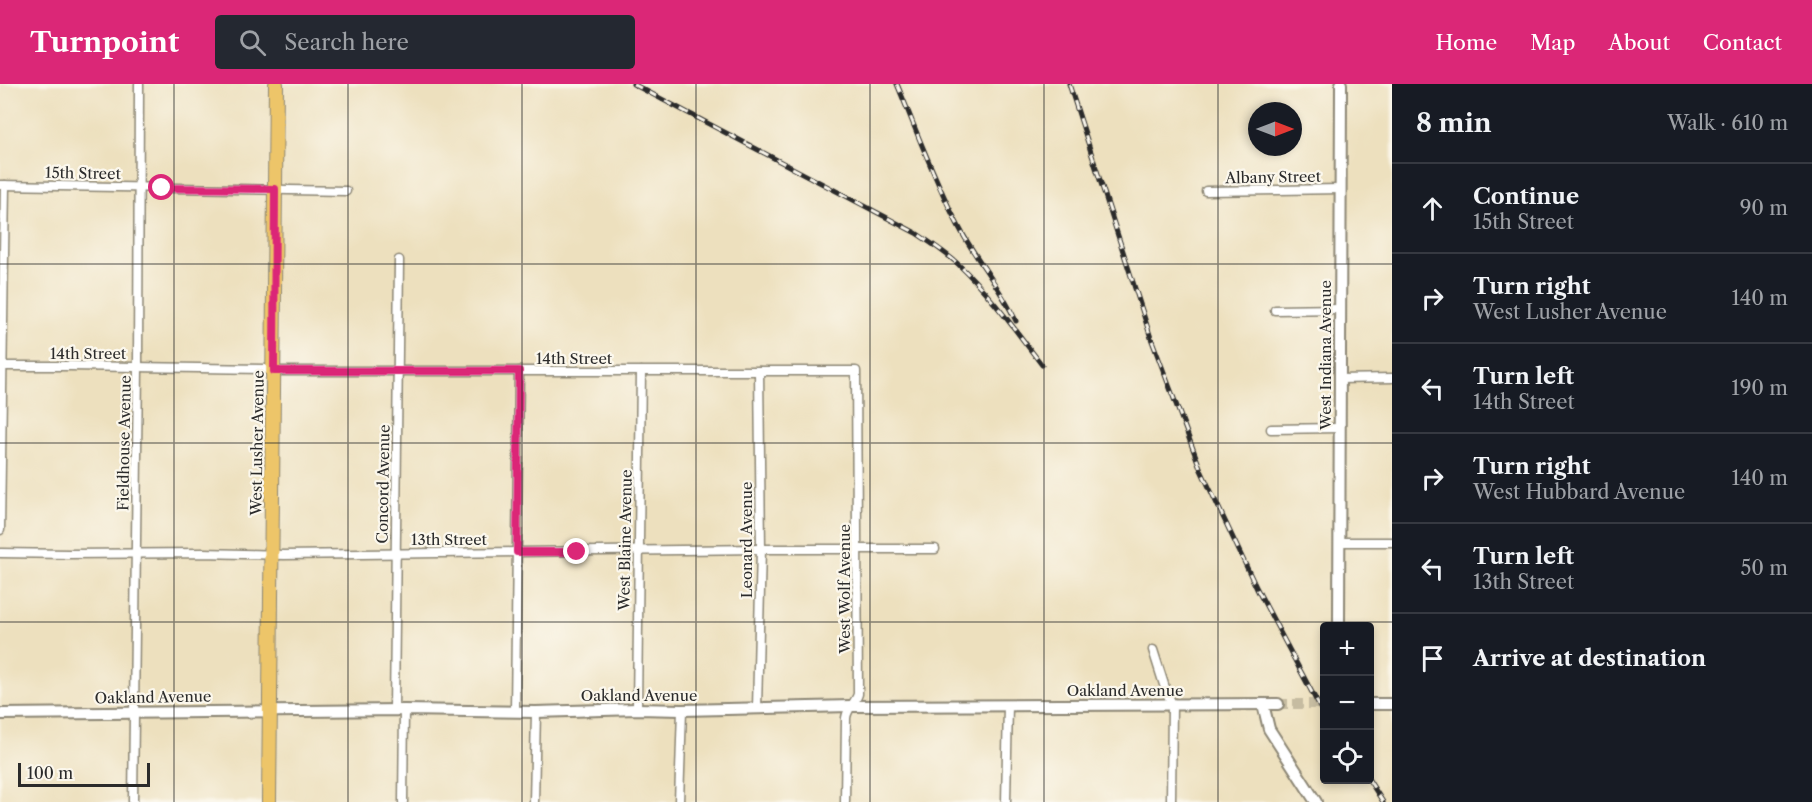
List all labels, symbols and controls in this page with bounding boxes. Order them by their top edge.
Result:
search box [215,15,635,69]
text: Turnpoint [30,25,179,59]
icon: search [236,26,269,59]
text: Search here [284,29,409,56]
text: Home [1436,30,1497,55]
text: Map [1530,30,1575,55]
text: About [1608,30,1670,55]
text: Contact [1703,30,1782,55]
north arrow [1248,102,1302,156]
text: 8 min [1416,107,1492,139]
text: Walk · 610 m [1667,111,1788,135]
street label: 15th Street [45,163,122,183]
street label: Albany Street [1224,167,1322,187]
route start [148,174,174,200]
text: Continue [1473,183,1579,210]
icon: ahead [1416,192,1449,225]
text: 90 m [1740,196,1788,220]
text: 15th Street [1473,210,1574,234]
text: Turn right [1473,273,1591,300]
street label: West Indiana Avenue [1316,280,1335,431]
icon: right [1416,282,1449,315]
text: 140 m [1731,286,1788,310]
text: West Lusher Avenue [1473,300,1667,324]
street label: 14th Street [50,344,127,363]
street label: 14th Street [536,349,613,368]
text: Turn left [1473,363,1574,390]
street label: West Lusher Avenue [246,370,268,517]
icon: left [1416,372,1449,405]
street label: Fieldhouse Avenue [113,375,135,511]
text: 190 m [1731,376,1788,400]
text: 14th Street [1473,390,1575,414]
street label: Concord Avenue [372,424,394,544]
text: Turn right [1473,453,1591,480]
icon: right [1416,462,1449,495]
text: 140 m [1731,466,1788,490]
street label: West Blaine Avenue [614,469,636,612]
text: West Hubbard Avenue [1473,480,1685,504]
street label: Leonard Avenue [737,482,756,598]
street label: West Wolf Avenue [835,524,854,655]
street label: 13th Street [411,530,488,549]
route end [563,538,589,564]
text: Turn left [1473,543,1574,570]
icon: left [1416,552,1449,585]
text: 50 m [1741,556,1788,580]
text: 13th Street [1473,570,1574,594]
map controls [1320,622,1374,784]
button: + [1320,622,1374,676]
icon: arrive [1416,642,1449,675]
text: Arrive at destination [1473,645,1706,672]
button: − [1320,676,1374,730]
street label: Oakland Avenue [1067,681,1183,700]
street label: Oakland Avenue [95,686,211,708]
street label: Oakland Avenue [581,686,697,705]
button: locate [1320,730,1374,784]
scale bar [18,760,150,788]
text: 100 m [27,763,73,783]

